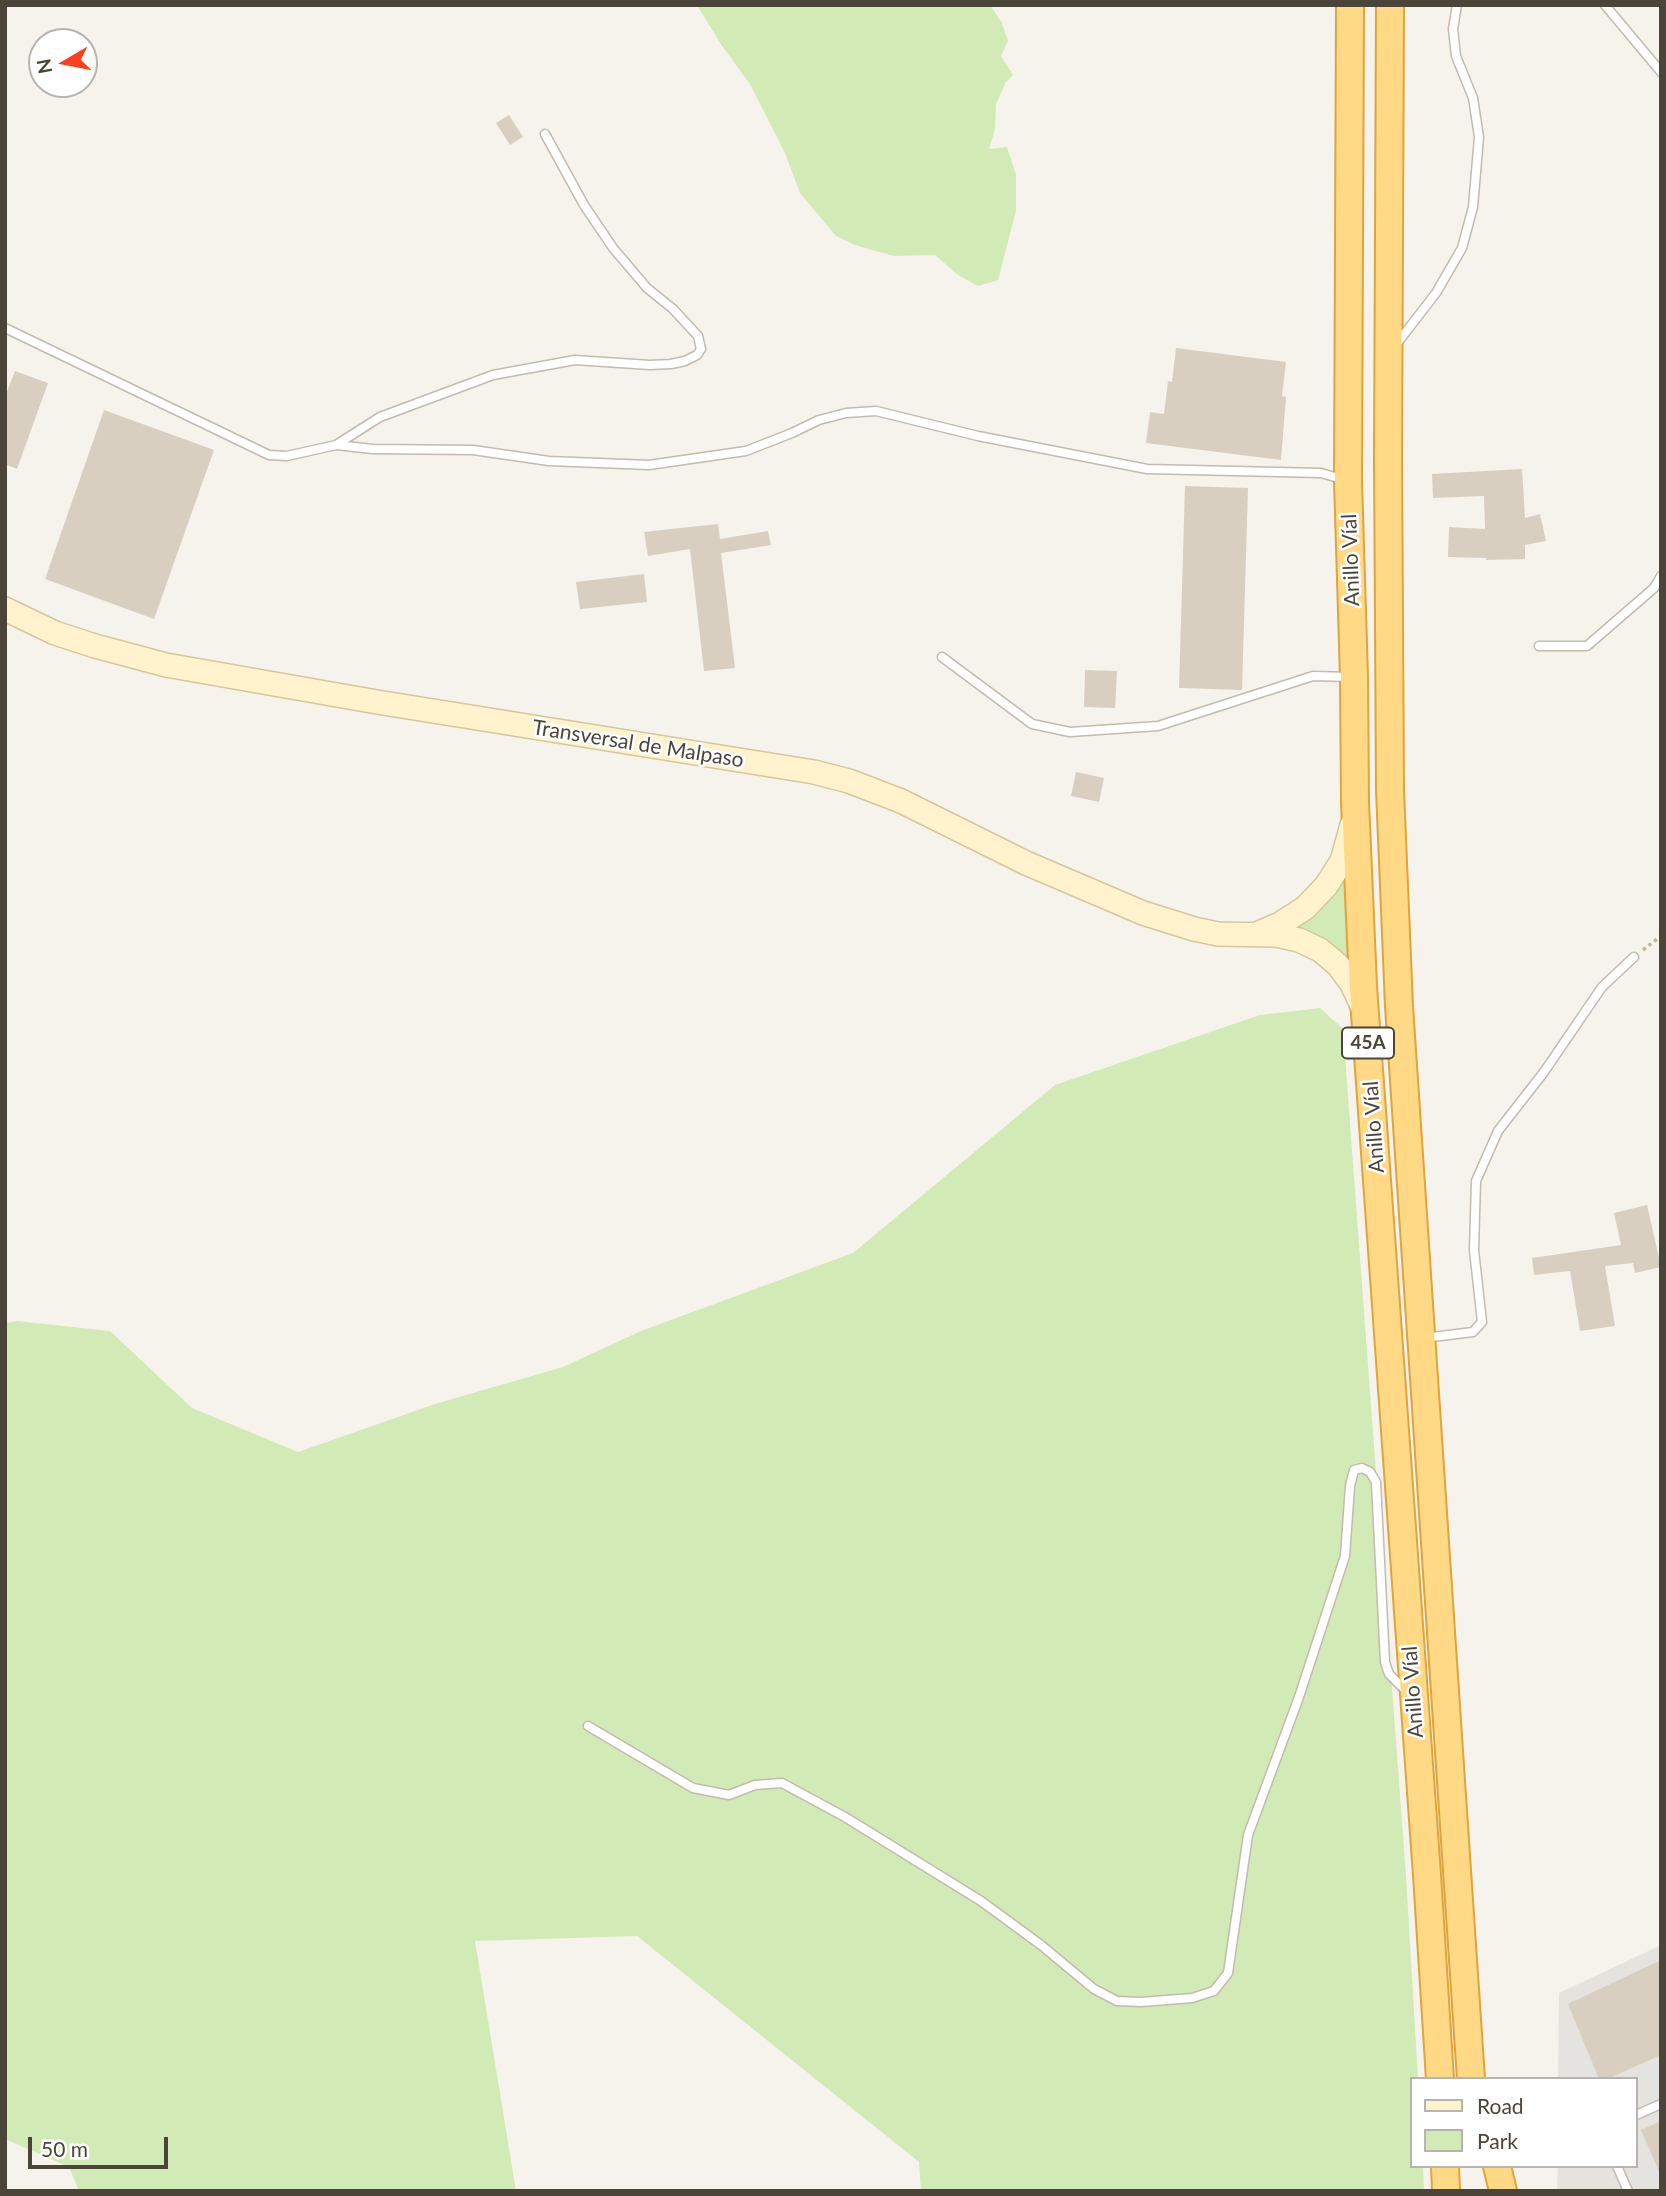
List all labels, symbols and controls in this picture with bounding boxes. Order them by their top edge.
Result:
north arrow [28,28,98,98]
text: N [31,57,56,76]
street label: Anillo Víal [1337,513,1365,607]
street label: Transversal de Malpaso [530,715,746,773]
road number: 45A [1342,1028,1394,1058]
street label: Anillo Víal [1358,1080,1390,1174]
street label: Anillo Víal [1397,1645,1429,1739]
legend [1410,2077,1638,2168]
text: Road [1477,2093,1524,2118]
scale bar [32,2122,172,2166]
text: Park [1477,2128,1518,2153]
text: 50 m [41,2136,88,2161]

